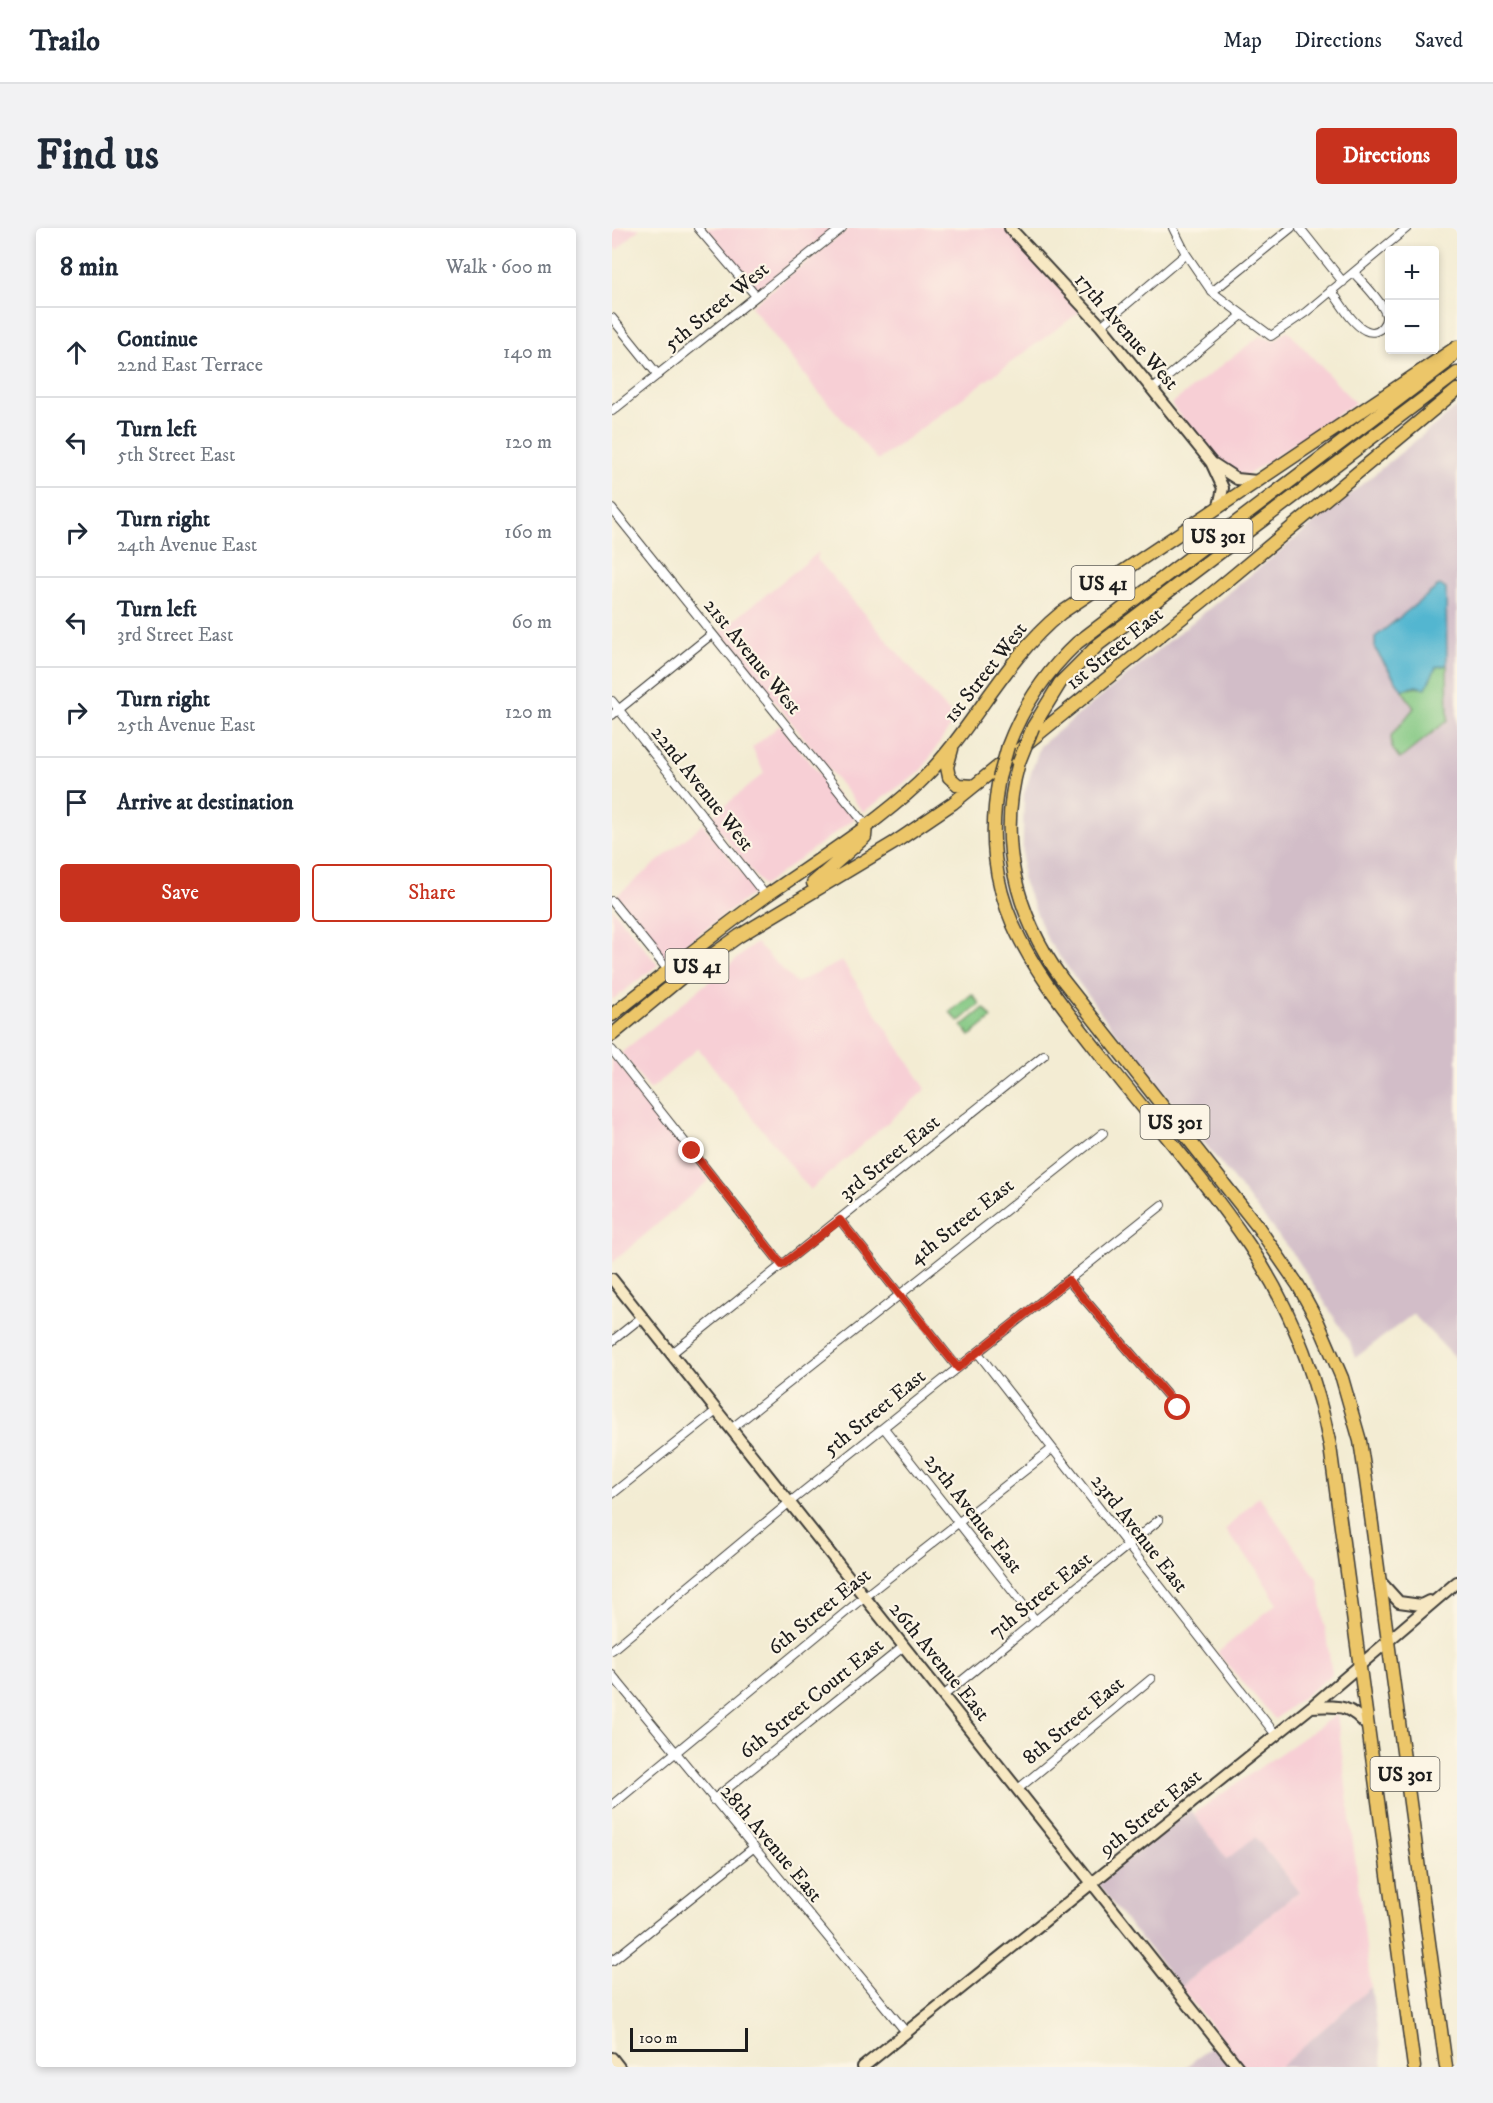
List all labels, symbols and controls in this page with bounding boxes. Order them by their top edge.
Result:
text: Trailo [30,24,100,59]
text: Map [1223,28,1262,54]
text: Directions [1295,28,1382,54]
text: Saved [1415,28,1463,54]
button: Directions [1316,128,1457,184]
text: Find us [36,130,159,182]
map controls [1385,246,1439,354]
button: + [1385,246,1439,300]
text: 8 min [60,251,118,284]
text: Walk · 600 m [446,255,552,280]
street label: 5th Street West [659,256,775,357]
street label: 17th Avenue West [1068,268,1184,396]
button: − [1385,300,1439,354]
text: Continue [117,326,198,353]
icon: ahead [60,336,93,369]
text: 140 m [503,340,552,365]
text: 22nd East Terrace [117,353,263,378]
text: Turn left [117,416,197,443]
icon: left [60,426,93,459]
text: 120 m [505,430,552,455]
text: 5th Street East [117,443,235,468]
text: Turn right [117,506,210,533]
icon: right [60,516,93,549]
road number: US 301 [1184,519,1252,553]
text: 160 m [504,520,552,545]
text: 24th Avenue East [117,533,257,558]
road number: US 41 [1072,566,1134,600]
street label: 21st Avenue West [697,593,807,720]
text: Turn left [117,596,197,623]
street label: 1st Street East [1061,601,1169,696]
icon: left [60,606,93,639]
text: 60 m [512,610,552,635]
street label: 1st Street West [938,617,1033,728]
text: 3rd Street East [117,623,233,648]
text: Turn right [117,686,210,713]
icon: right [60,696,93,729]
text: 120 m [505,700,552,725]
text: 25th Avenue East [117,713,256,738]
street label: 22nd Avenue West [645,721,759,857]
icon: arrive [60,786,93,819]
text: Arrive at destination [117,789,294,816]
button: Save [60,864,300,922]
button: Share [312,864,552,922]
road number: US 41 [666,949,728,983]
road number: US 301 [1140,1105,1210,1139]
street label: 3rd Street East [834,1109,946,1206]
route end [678,1137,704,1163]
street label: 4th Street East [904,1173,1019,1271]
street label: 5th Street East [818,1363,931,1462]
route start [1164,1394,1190,1420]
street label: 25th Avenue East [918,1448,1028,1579]
street label: 23rd Avenue East [1085,1469,1194,1598]
street label: 7th Street East [984,1546,1098,1645]
street label: 6th Street East [763,1562,877,1661]
street label: 26th Avenue East [883,1597,995,1727]
street label: 6th Street Court East [734,1632,889,1765]
street label: 8th Street East [1018,1671,1130,1771]
road number: US 301 [1370,1757,1440,1791]
street label: 9th Street East [1093,1763,1207,1863]
street label: 28th Avenue East [714,1779,828,1908]
scale bar [630,2025,748,2052]
text: 100 m [639,2028,678,2048]

